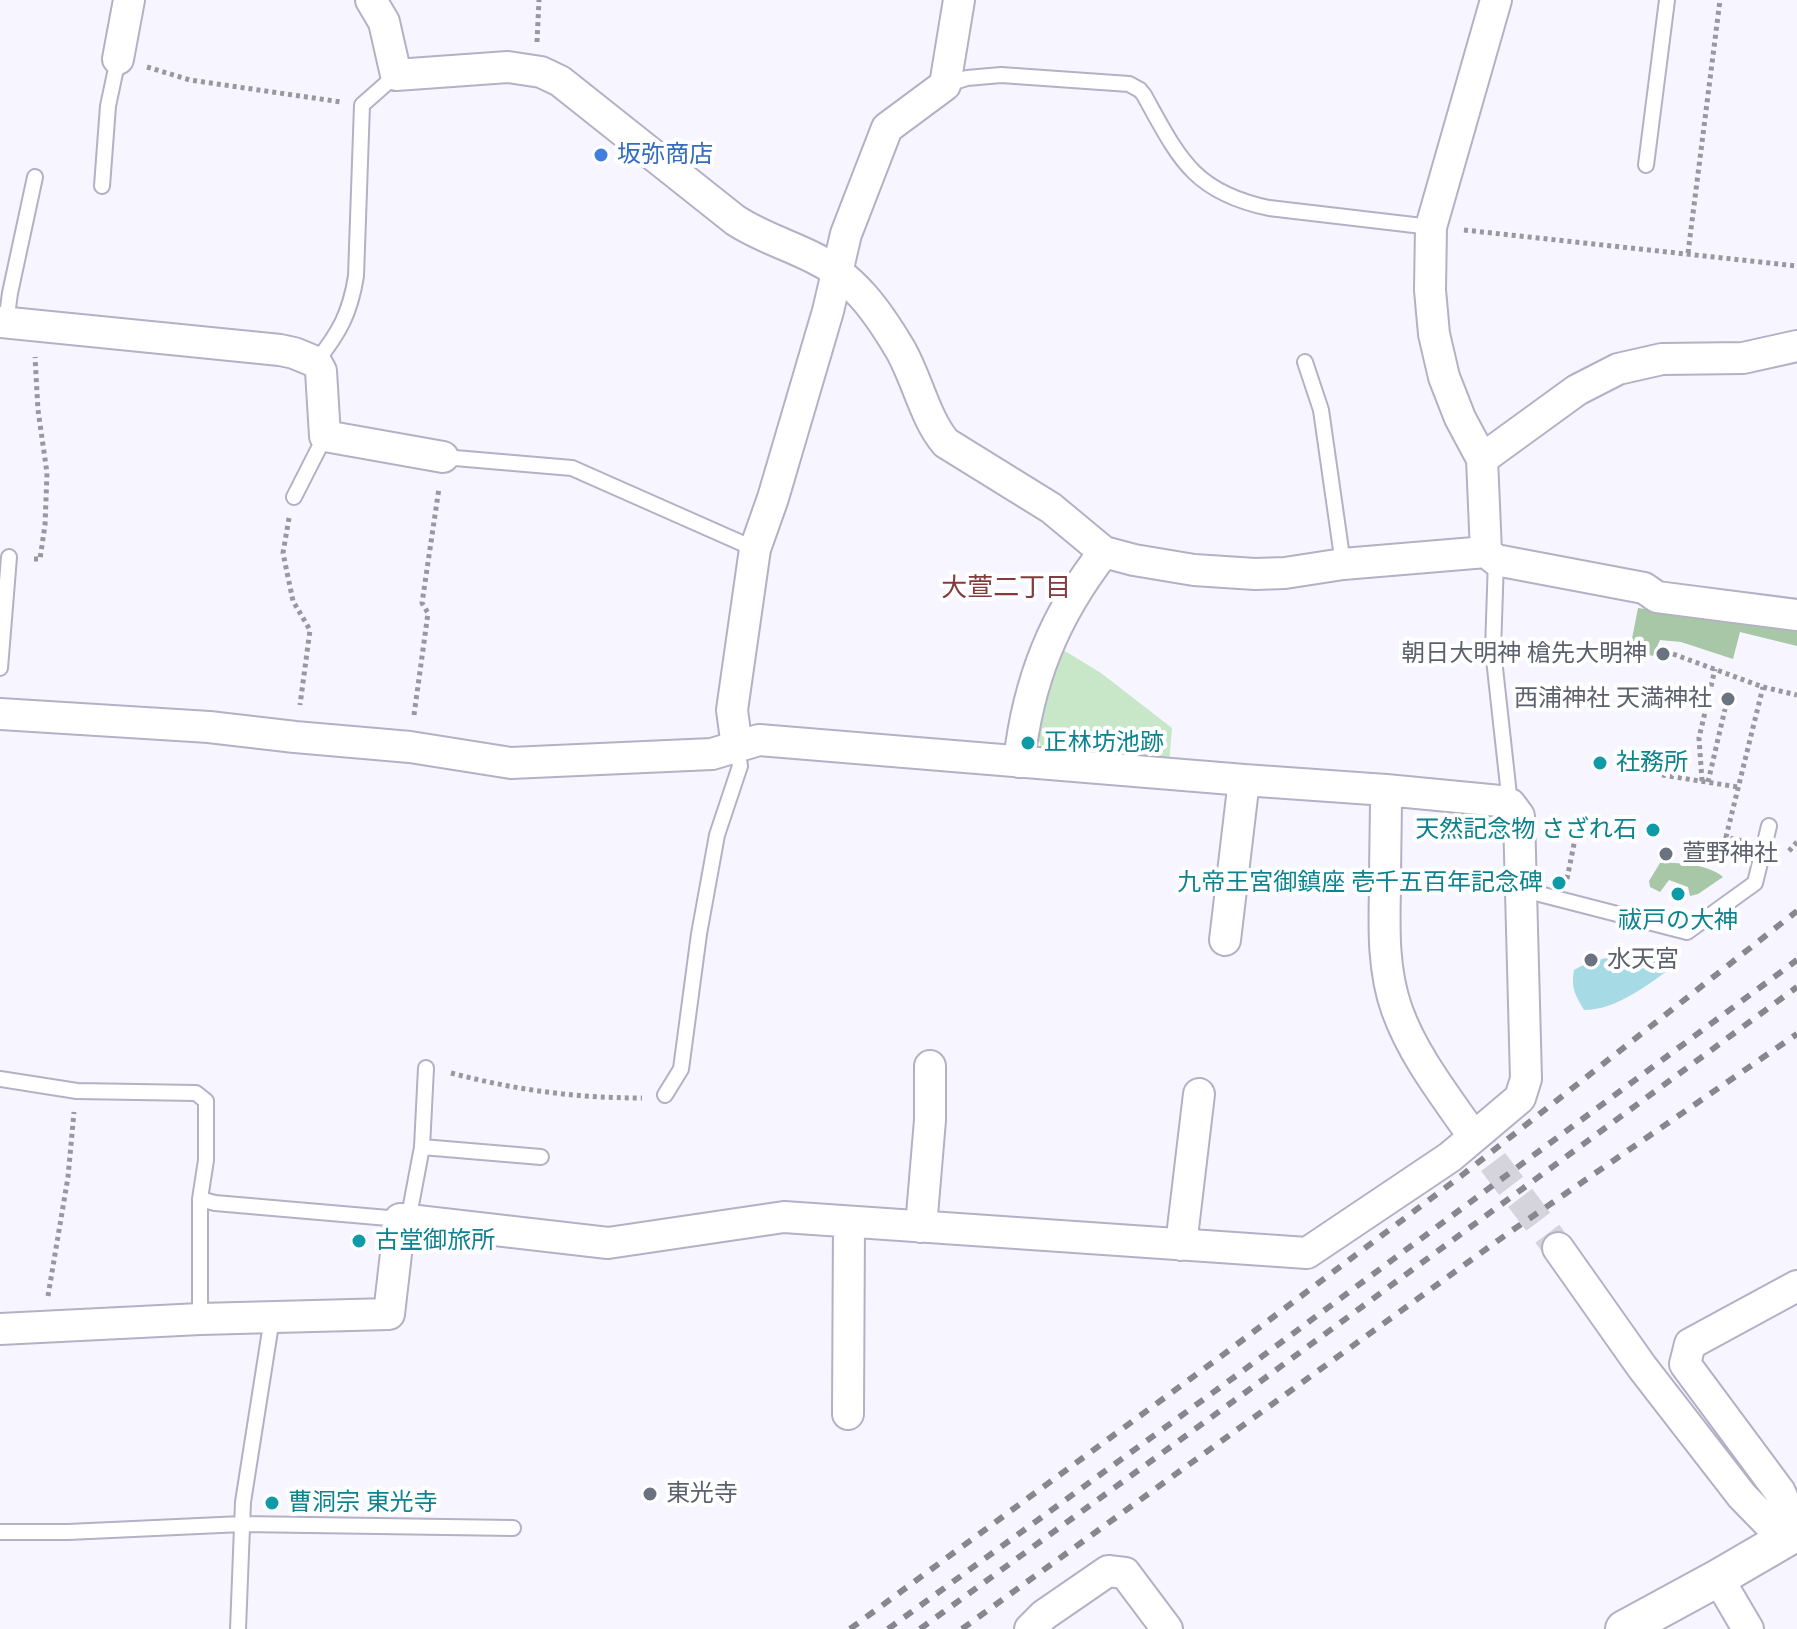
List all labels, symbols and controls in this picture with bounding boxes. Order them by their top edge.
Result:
place label: 坂弥商店 [617,141,713,169]
marker: 坂弥商店 [592,146,610,164]
district label: 大萱二丁目 [941,572,1071,604]
place label: 朝日大明神 槍先大明神 [1401,640,1647,668]
marker: 朝日大明神 槍先大明神 [1654,645,1672,663]
place label: 西浦神社 天満神社 [1514,685,1712,713]
marker: 西浦神社 天満神社 [1719,690,1737,708]
place label: 正林坊池跡 [1044,729,1164,757]
marker: 正林坊池跡 [1019,734,1037,752]
place label: 社務所 [1616,749,1688,777]
marker: 社務所 [1591,754,1609,772]
place label: 天然記念物 さざれ石 [1415,816,1637,844]
marker: 天然記念物 さざれ石 [1644,821,1662,839]
place label: 萱野神社 [1682,840,1778,868]
marker: 萱野神社 [1657,845,1675,863]
place label: 九帝王宮御鎮座 壱千五百年記念碑 [1177,869,1543,897]
marker: 九帝王宮御鎮座 壱千五百年記念碑 [1550,874,1568,892]
marker: 祓戸の大神 [1669,885,1687,903]
place label: 祓戸の大神 [1618,907,1738,935]
place label: 水天宮 [1607,946,1679,974]
marker: 水天宮 [1582,951,1600,969]
place label: 古堂御旅所 [375,1227,495,1255]
marker: 古堂御旅所 [350,1232,368,1250]
place label: 東光寺 [666,1480,738,1508]
marker: 東光寺 [641,1485,659,1503]
place label: 曹洞宗 東光寺 [288,1489,438,1517]
marker: 曹洞宗 東光寺 [263,1494,281,1512]

